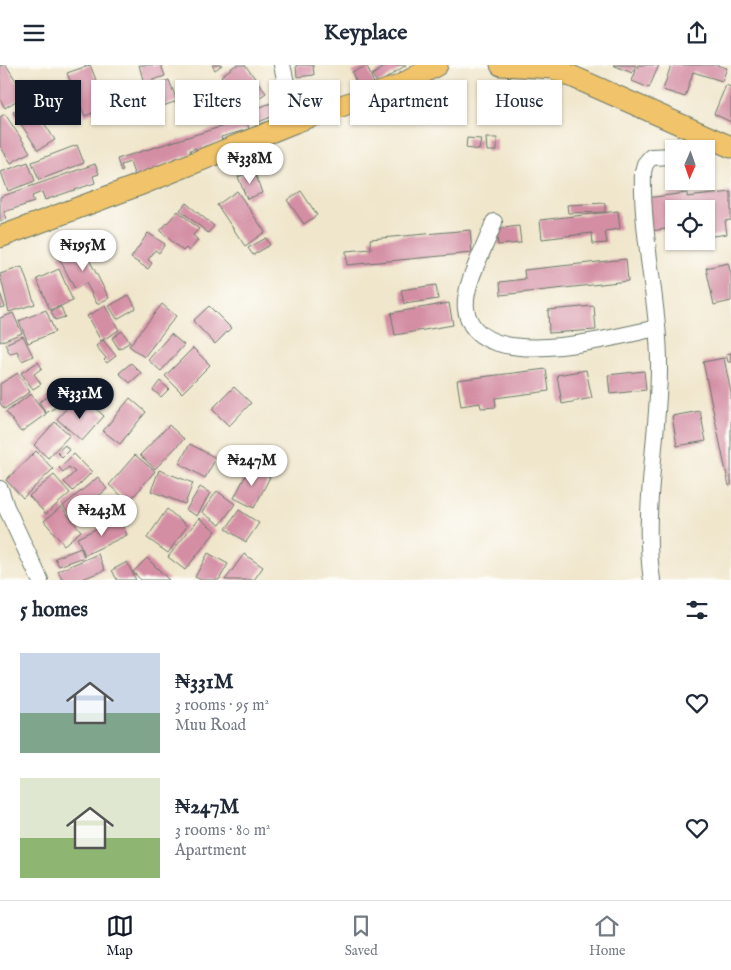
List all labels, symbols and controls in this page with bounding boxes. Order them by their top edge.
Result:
icon: menu [20,19,48,47]
text: Keyplace [324,19,407,47]
icon: share [683,19,711,47]
chip: Buy [15,80,81,125]
chip: Rent [91,80,165,125]
chip: Filters [175,80,259,125]
chip: New [269,80,340,125]
chip: Apartment [350,80,467,125]
chip: House [477,80,562,125]
north arrow [665,140,715,190]
map controls [665,140,715,250]
pin: ₦338M [215,143,285,185]
text: ₦338M [228,149,272,169]
button: locate [665,200,715,250]
pin: ₦195M [48,229,118,272]
text: ₦195M [60,236,106,256]
pin: ₦331M [45,377,115,420]
text: ₦331M [58,384,102,404]
pin: ₦247M [217,445,287,487]
text: ₦247M [228,451,276,471]
pin: ₦243M [67,495,137,537]
text: ₦243M [78,501,126,521]
icon: filters [683,596,711,624]
text: 5 homes [20,597,88,624]
text: ₦331M [175,669,233,696]
icon: home [60,673,120,733]
icon: heart [683,689,711,717]
text: 3 rooms · 95 m² [175,696,269,716]
text: Muu Road [175,716,246,736]
text: ₦247M [175,794,239,821]
icon: home [60,798,120,858]
icon: heart [683,814,711,842]
text: 3 rooms · 80 m² [175,821,271,841]
text: Apartment [175,841,246,861]
tab: Map [106,912,134,960]
tab: Saved [345,912,378,960]
tab: Home [589,912,625,960]

